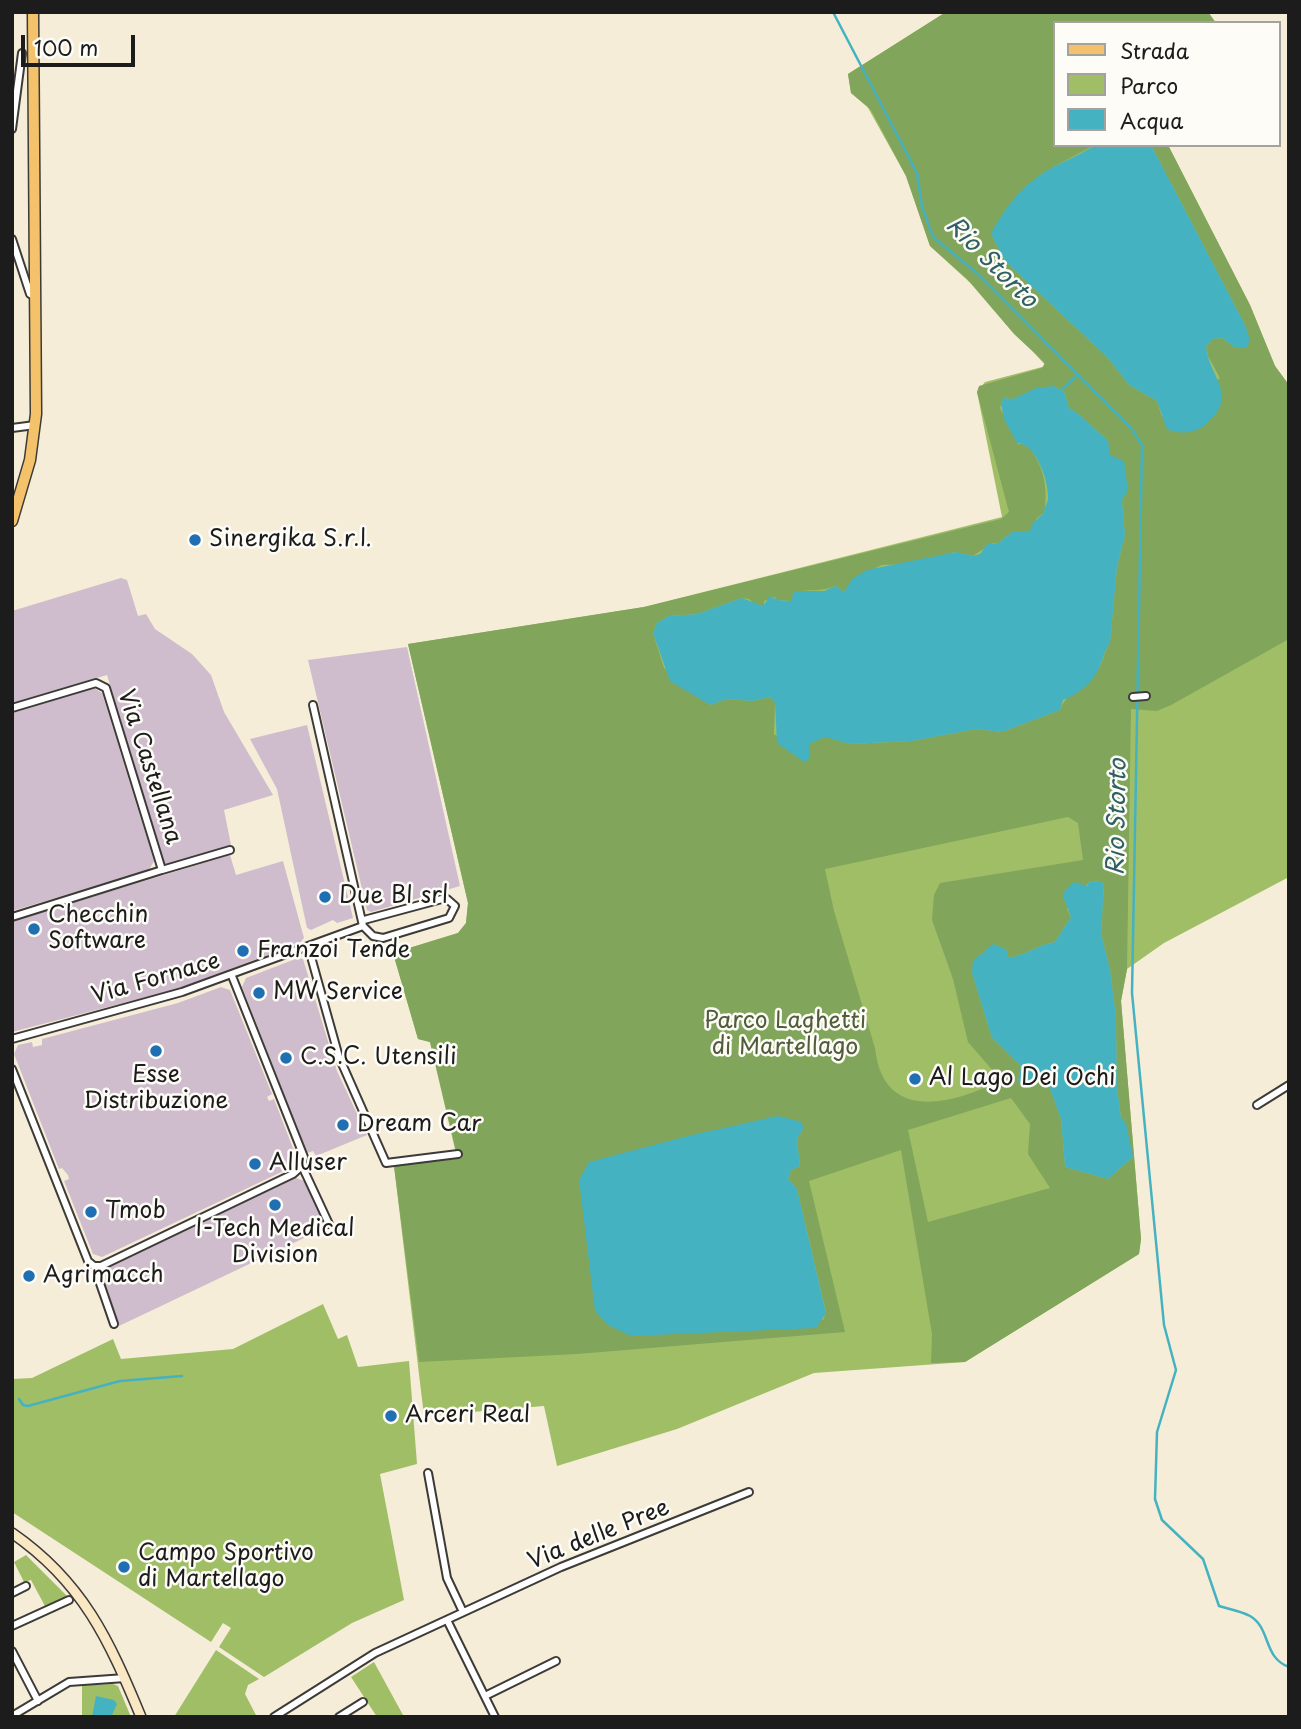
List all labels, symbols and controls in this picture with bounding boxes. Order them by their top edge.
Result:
scale bar [24,21,138,65]
legend [1052,21,1280,147]
text: 100 m [34,31,98,63]
text: Strada [1120,34,1189,66]
text: Parco [1120,69,1178,101]
text: Acqua [1120,104,1183,136]
water label: Rio Storto [940,212,1042,314]
place label: Sinergika S.r.l. [209,526,372,554]
marker: Sinergika S.r.l. [187,532,203,548]
street label: Via Castellana [111,686,187,848]
water label: Rio Storto [1103,758,1133,876]
place label: Due BI srl [339,883,448,911]
marker: Due BI srl [317,889,333,905]
place label: Checchin Software [48,902,148,956]
marker: Checchin Software [26,921,42,937]
place label: Franzoi Tende [257,937,410,965]
marker: Franzoi Tende [235,943,251,959]
street label: Via Fornace [89,948,223,1010]
place label: MW Service [273,979,403,1007]
marker: MW Service [251,985,267,1001]
park label: Parco Laghetti di Martellago [704,1008,866,1062]
marker: Esse Distribuzione [148,1043,164,1059]
place label: C.S.C. Utensili [300,1044,457,1072]
marker: C.S.C. Utensili [278,1050,294,1066]
place label: Esse Distribuzione [84,1062,228,1116]
place label: Al Lago Dei Ochi [929,1065,1116,1093]
marker: Al Lago Dei Ochi [907,1071,923,1087]
place label: Dream Car [357,1111,481,1139]
marker: Dream Car [335,1117,351,1133]
place label: Alluser [269,1150,347,1178]
marker: Alluser [247,1156,263,1172]
marker: I-Tech Medical Division [267,1197,283,1213]
place label: Tmob [105,1198,166,1226]
marker: Tmob [83,1204,99,1220]
place label: I-Tech Medical Division [195,1216,355,1270]
place label: Agrimacch [43,1262,164,1290]
marker: Agrimacch [21,1268,37,1284]
place label: Arceri Real [405,1402,530,1430]
marker: Arceri Real [383,1408,399,1424]
street label: Via delle Pree [524,1494,674,1576]
place label: Campo Sportivo di Martellago [138,1540,314,1594]
marker: Campo Sportivo di Martellago [116,1559,132,1575]

